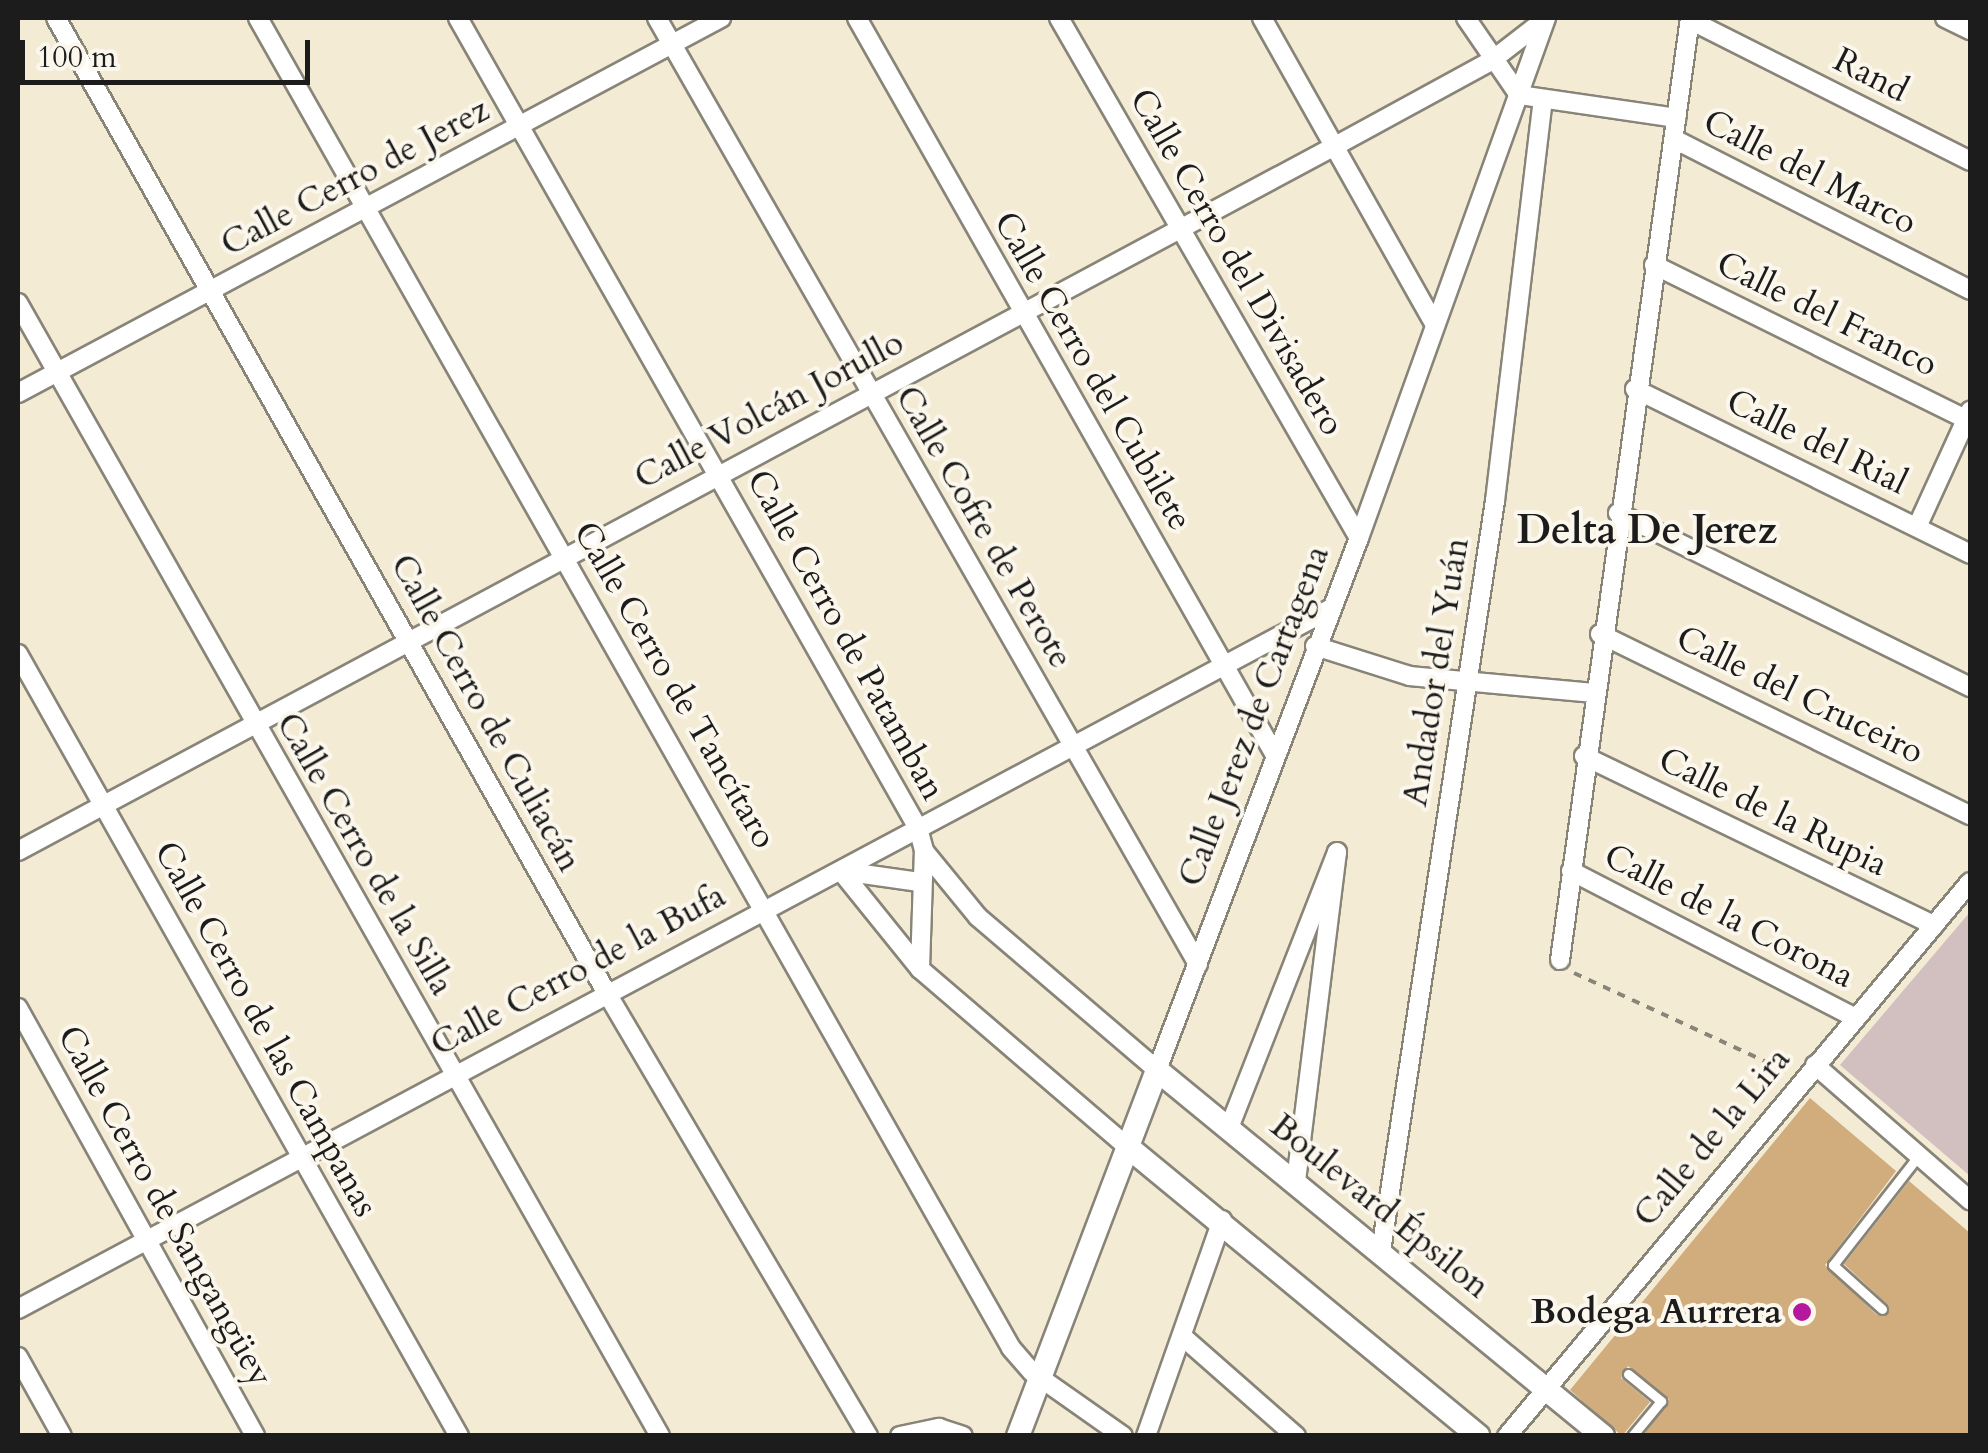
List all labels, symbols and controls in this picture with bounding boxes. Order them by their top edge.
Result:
scale bar [25,20,315,82]
text: 100 m [37,37,117,78]
street label: Rand [1827,39,1915,111]
street label: Calle Cerro del Divisadero [1121,81,1353,443]
street label: Calle Cerro de Jerez [214,89,496,265]
street label: Calle del Marco [1696,100,1924,244]
street label: Calle Cerro del Cubilete [985,204,1201,538]
street label: Calle del Franco [1710,242,1944,386]
street label: Calle Volcán Jorullo [627,321,911,499]
street label: Calle Cofre de Perote [886,379,1082,675]
street label: Calle del Rial [1720,380,1914,504]
street label: Calle Cerro de Patamban [738,463,954,807]
district label: Delta De Jerez [1517,507,1777,555]
street label: Calle Cerro de Tancítaro [564,514,786,856]
street label: Andador del Yuán [1394,535,1478,809]
street label: Calle Jerez de Cartagena [1170,540,1338,892]
street label: Calle Cerro de Culiacán [381,547,591,879]
street label: Calle del Cruceiro [1669,617,1931,773]
street label: Calle Cerro de la Silla [267,705,463,1003]
street label: Calle de la Rupia [1652,738,1894,886]
street label: Calle Cerro de las Campanas [145,834,387,1224]
street label: Calle de la Corona [1597,835,1861,997]
street label: Calle Cerro de la Bufa [424,875,732,1065]
street label: Calle Cerro de Sangangüey [48,1018,282,1394]
street label: Calle de la Lira [1625,1039,1799,1235]
street label: Boulevard Épsilon [1262,1105,1498,1307]
place label: Bodega Aurrera [1531,1291,1782,1333]
marker: Bodega Aurrera [1791,1301,1813,1323]

